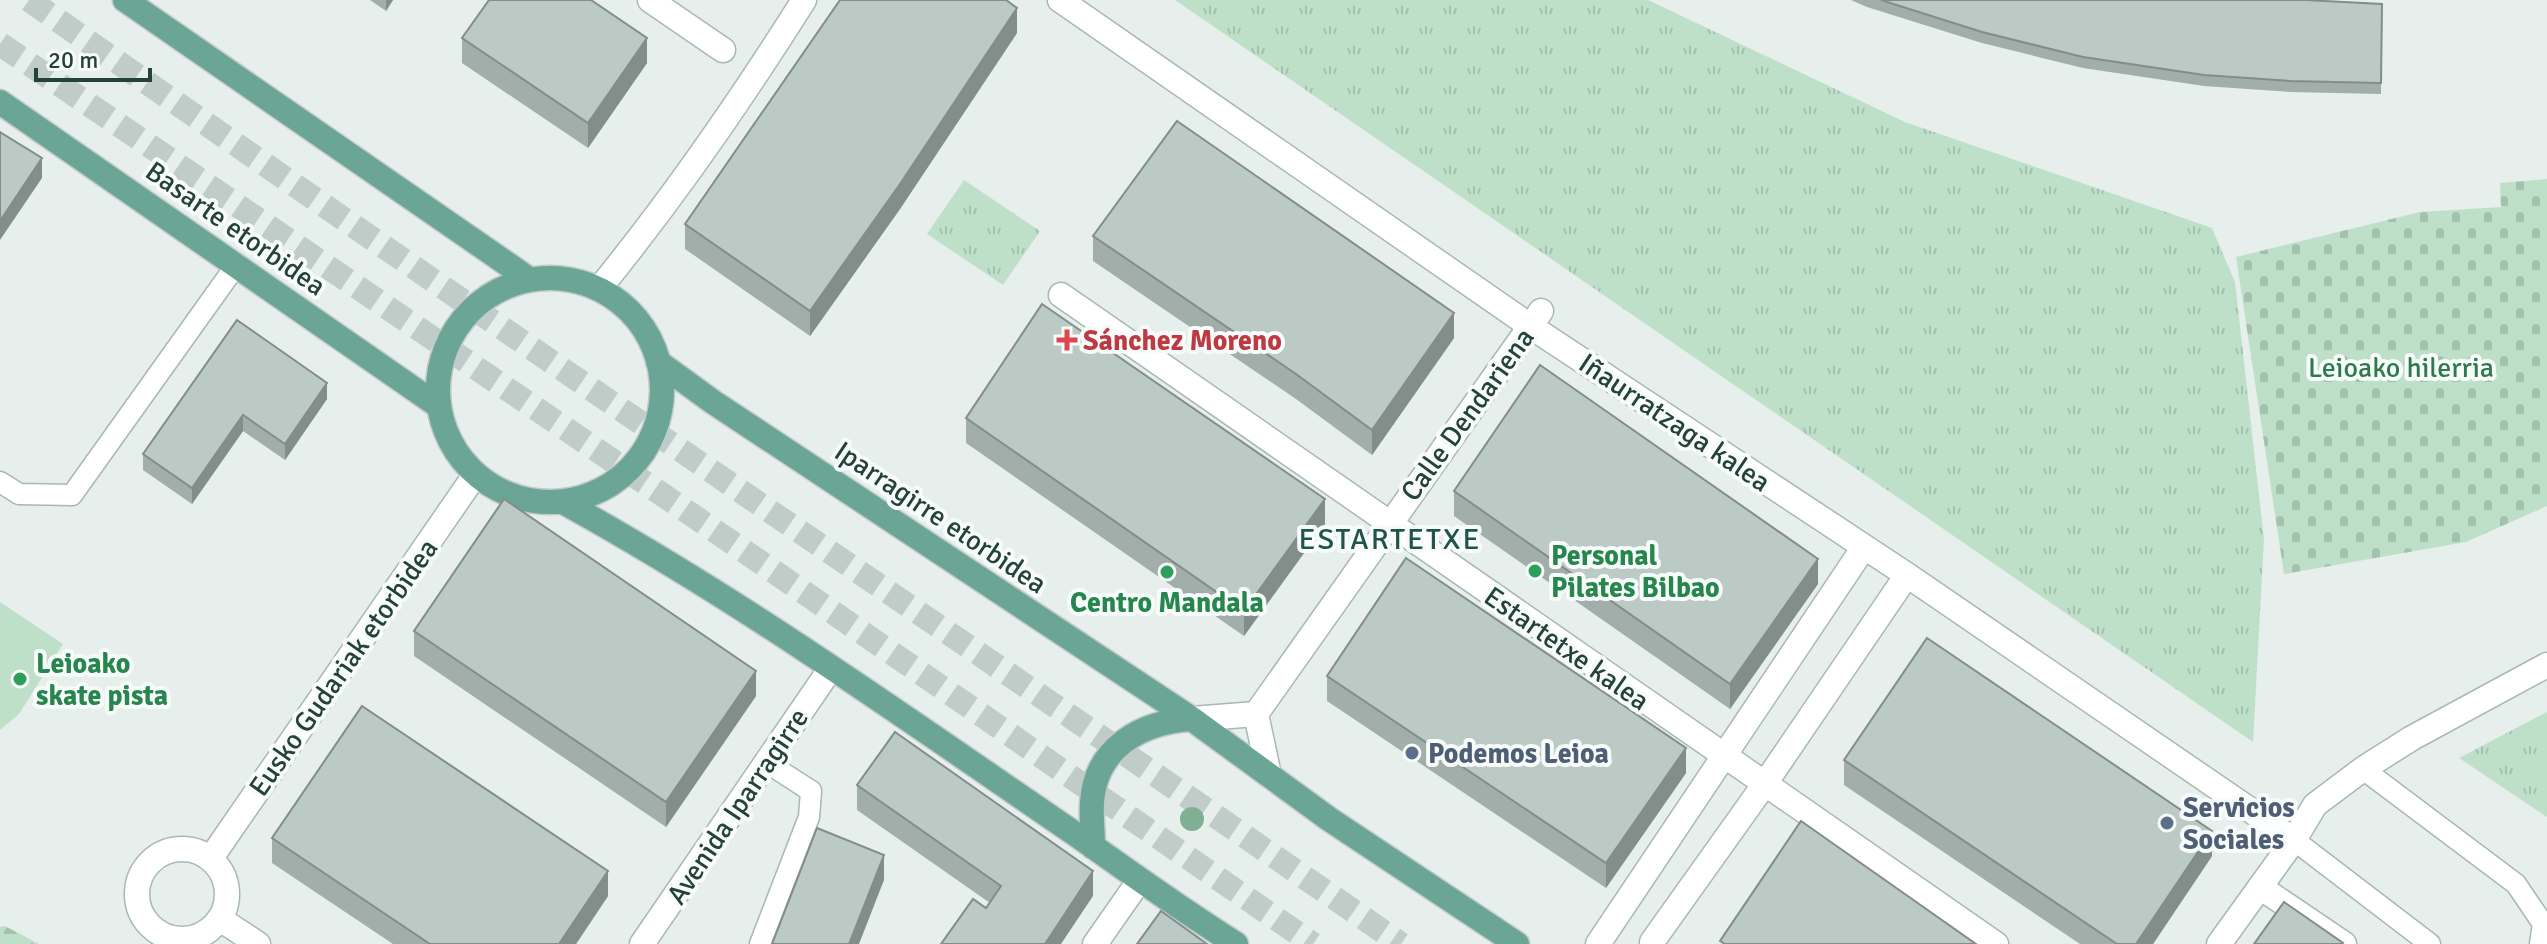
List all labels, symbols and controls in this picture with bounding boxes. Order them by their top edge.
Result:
scale bar [36,32,150,82]
text: 20 m [48,45,98,75]
street label: Basarte etorbidea [139,154,332,304]
street label: Calle Dendariena [1394,322,1542,508]
place label: Sánchez Moreno [1083,324,1282,358]
marker: Sánchez Moreno [1058,331,1076,349]
street label: Iñaurratzaga kalea [1572,346,1777,499]
park label: Leioako hilerria [2308,351,2494,385]
street label: Iparragirre etorbidea [828,434,1053,601]
district label: ESTARTETXE [1299,521,1481,558]
street label: Eusko Gudariak etorbidea [242,532,446,803]
place label: Personal Pilates Bilbao [1551,539,1720,605]
marker: Personal Pilates Bilbao [1526,562,1544,580]
marker: Centro Mandala [1158,563,1176,581]
street label: Estartetxe kalea [1477,579,1656,718]
place label: Centro Mandala [1070,586,1264,620]
place label: Leioako skate pista [36,647,168,713]
marker: Leioako skate pista [11,670,29,688]
street label: Avenida Iparragirre [660,702,816,911]
place label: Podemos Leioa [1428,737,1609,771]
marker: Podemos Leioa [1403,744,1421,762]
place label: Servicios Sociales [2183,791,2295,857]
marker: Servicios Sociales [2158,814,2176,832]

